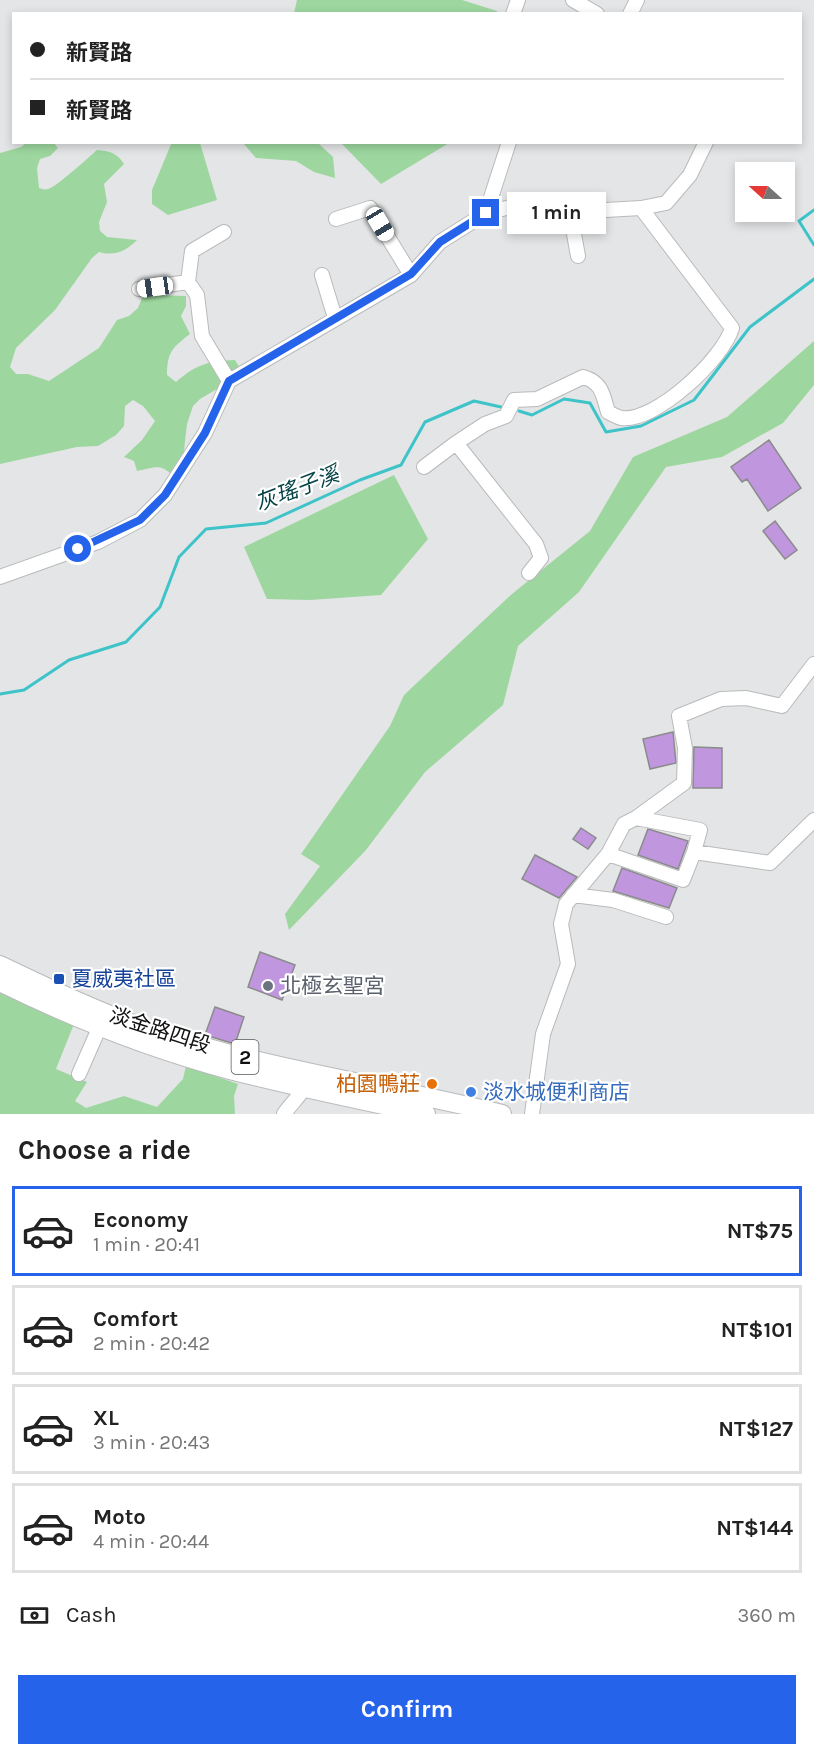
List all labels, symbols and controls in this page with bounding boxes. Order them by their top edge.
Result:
text: 新賢路 [66,40,132,66]
text: 新賢路 [66,98,132,124]
north arrow [735,162,795,222]
map controls [735,162,795,222]
callout: 1 min [507,192,606,234]
route end [472,199,499,226]
text: 1 min [531,201,582,224]
car [363,204,397,244]
car [136,276,174,298]
water label: 灰瑤子溪 [251,460,346,517]
route start [64,535,91,562]
place label: 夏威夷社區 [71,967,176,991]
marker: 夏威夷社區 [52,972,66,986]
place label: 北極玄聖宮 [280,974,385,998]
marker: 北極玄聖宮 [261,979,275,993]
street label: 淡金路四段 [106,1002,214,1058]
road number: 2 [232,1040,258,1074]
place label: 柏園鴨莊 [336,1072,420,1096]
marker: 柏園鴨莊 [425,1077,439,1091]
place label: 淡水城便利商店 [483,1080,630,1104]
marker: 淡水城便利商店 [464,1085,478,1099]
text: Choose a ride [18,1134,191,1166]
icon: car [21,1204,75,1258]
text: Economy [93,1207,188,1233]
text: NT$75 [727,1218,793,1244]
text: 1 min · 20:41 [93,1233,200,1256]
icon: car [21,1303,75,1357]
text: Comfort [93,1306,178,1332]
text: NT$101 [721,1317,793,1343]
text: 2 min · 20:42 [93,1332,210,1355]
icon: car [21,1402,75,1456]
text: XL [93,1405,119,1431]
text: NT$127 [718,1416,793,1442]
text: 3 min · 20:43 [93,1431,210,1454]
icon: car [21,1501,75,1555]
text: Moto [93,1504,146,1530]
text: NT$144 [716,1515,793,1541]
text: 4 min · 20:44 [93,1530,209,1553]
icon: cash [18,1599,51,1632]
text: Cash [66,1602,116,1628]
text: 360 m [737,1604,796,1627]
button: Confirm [18,1675,796,1744]

